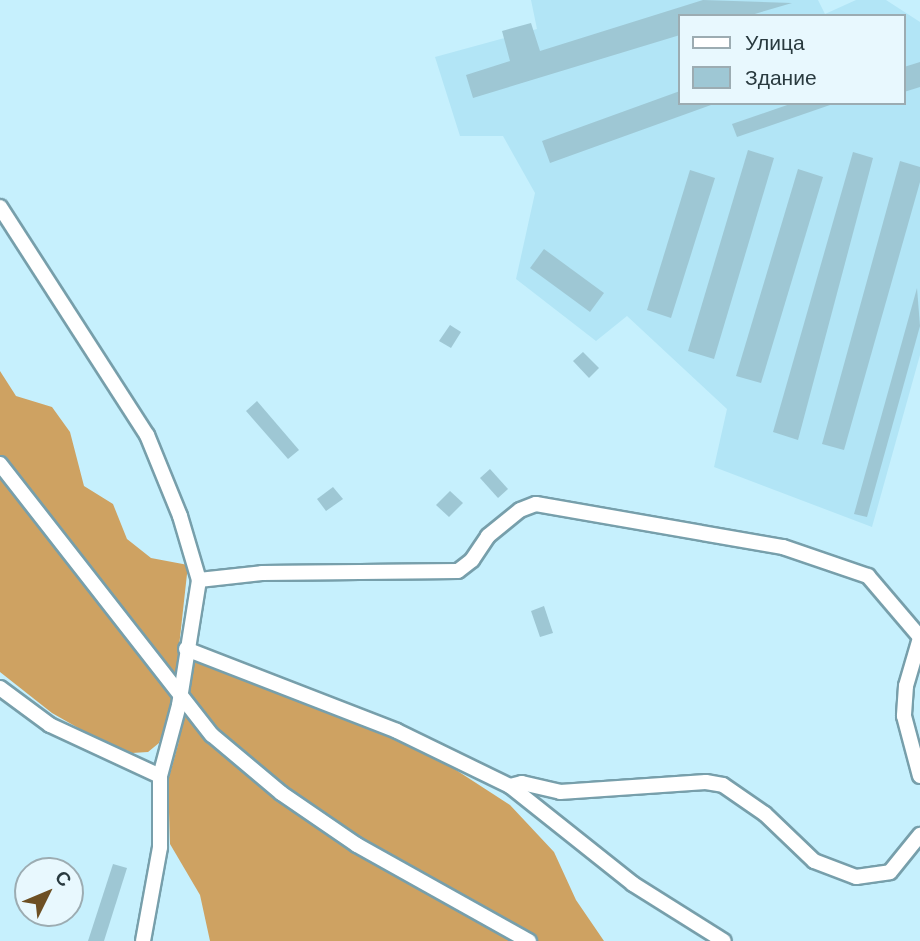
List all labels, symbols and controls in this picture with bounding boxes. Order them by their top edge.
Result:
legend [678,14,906,105]
text: Улица [745,31,805,54]
text: Здание [745,66,817,89]
north arrow [14,857,84,927]
text: С [51,867,76,891]

